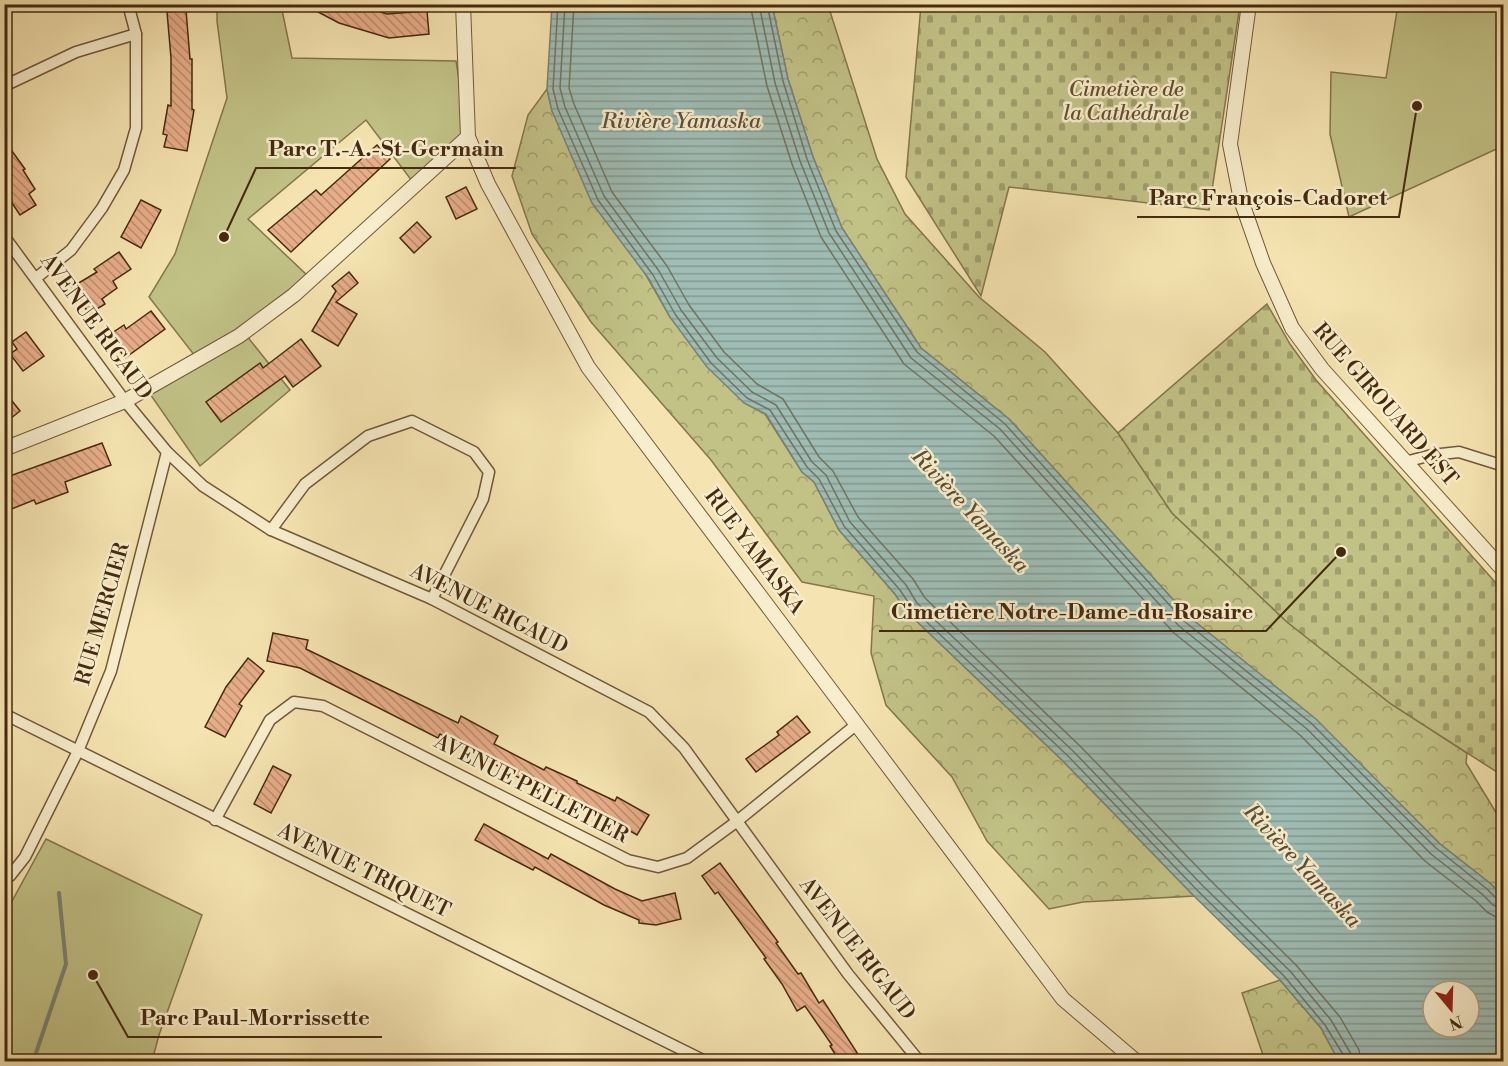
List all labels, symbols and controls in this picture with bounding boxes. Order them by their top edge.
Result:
park label: Cimetière de la Cathédrale [1063,77,1189,127]
water label: Rivière Yamaska [600,108,762,135]
callout: Parc T.-A.-St-Germain [256,128,516,168]
text: Parc T.-A.-St-Germain [268,136,504,163]
callout: Parc François-Cadoret [1137,177,1399,217]
text: Parc François-Cadoret [1149,185,1387,212]
street label: AVENUE RIGAUD [34,248,158,405]
street label: RUE GIROUARD EST [1307,318,1463,492]
water label: Rivière Yamaska [905,443,1035,579]
street label: RUE YAMASKA [698,484,810,620]
street label: RUE MERCIER [70,539,136,688]
street label: AVENUE RIGAUD [405,558,572,660]
callout: Cimetière Notre-Dame-du-Rosaire [879,591,1266,631]
text: Cimetière Notre-Dame-du-Rosaire [891,599,1253,626]
street label: AVENUE PELLETIER [429,728,633,849]
water label: Rivière Yamaska [1237,798,1367,934]
street label: AVENUE TRIQUET [272,817,455,924]
street label: AVENUE RIGAUD [793,872,921,1025]
north arrow [1421,979,1481,1039]
callout: Parc Paul-Morrissette [128,997,382,1037]
text: Parc Paul-Morrissette [140,1005,370,1032]
text: N [1446,1011,1465,1034]

